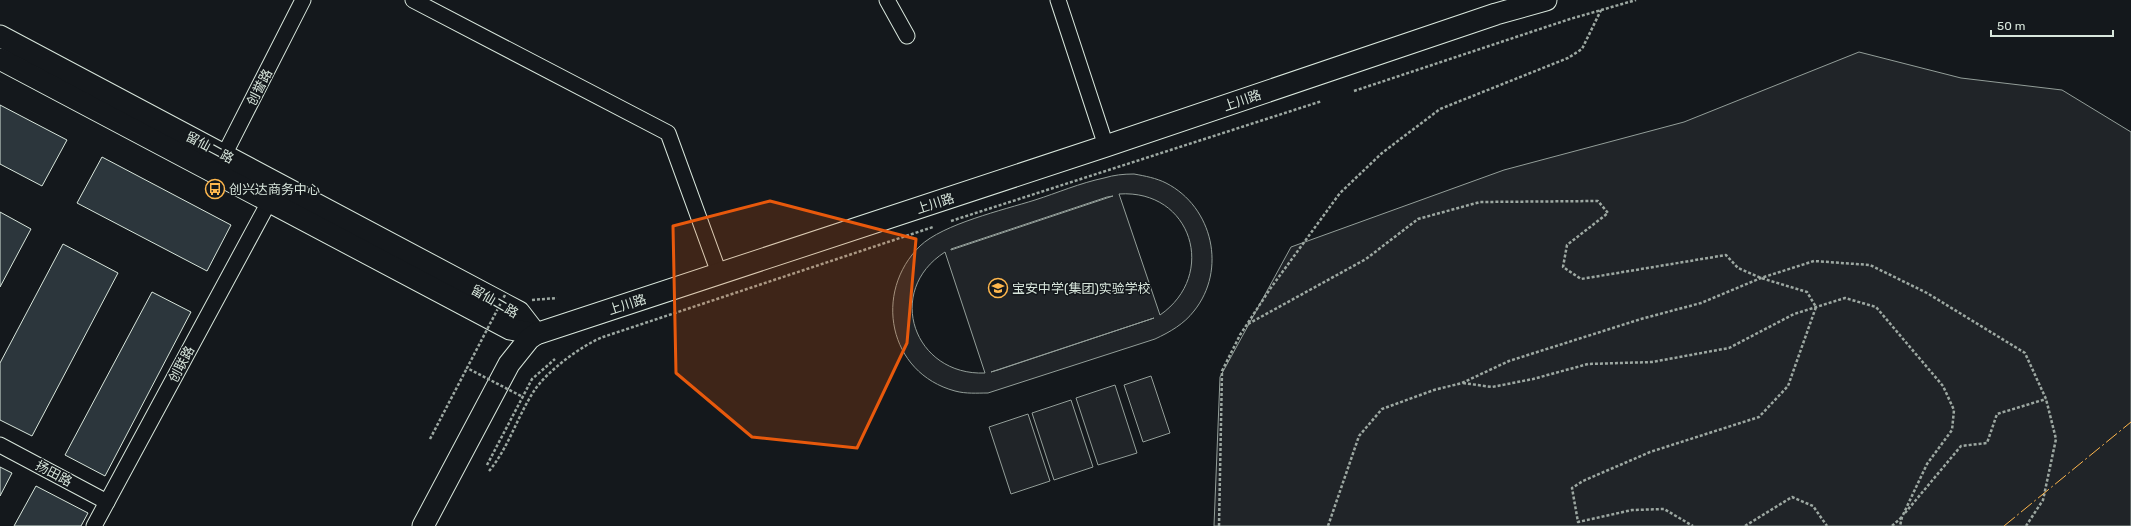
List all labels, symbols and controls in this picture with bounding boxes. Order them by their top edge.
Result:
scale bar [1991,12,2113,38]
text: 50 m [1997,19,2025,33]
street label: 创誉路 [244,66,275,108]
street label: 上川路 [1221,87,1263,114]
street label: 留仙二路 [183,129,236,166]
bus stop icon: 创兴达商务中心 [204,178,226,200]
place label: 创兴达商务中心 [229,182,320,197]
street label: 上川路 [914,190,956,217]
school or university icon: 宝安中学(集团)实验学校 [987,277,1009,299]
place label: 宝安中学(集团)实验学校 [1012,281,1151,296]
street label: 留仙二路 [468,282,521,321]
street label: 上川路 [606,291,648,318]
street label: 创联路 [166,343,197,385]
street label: 扬田路 [33,458,75,489]

